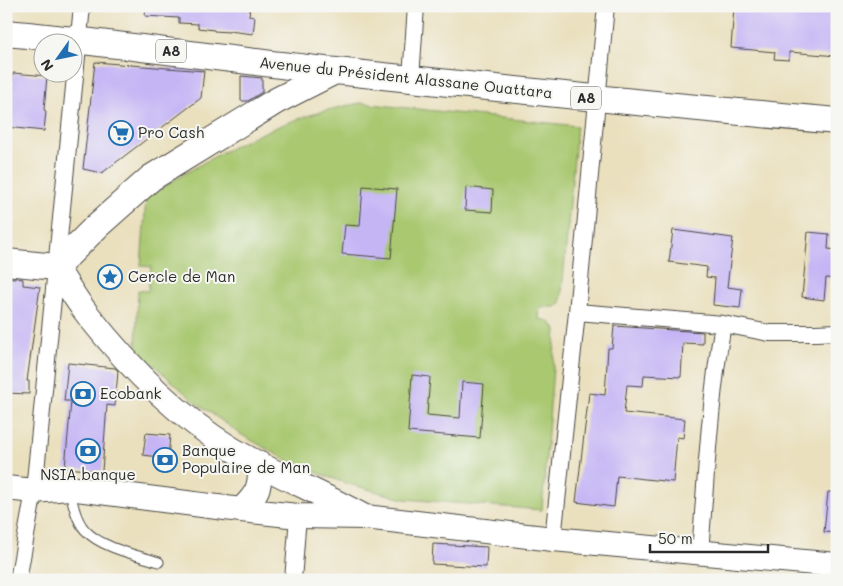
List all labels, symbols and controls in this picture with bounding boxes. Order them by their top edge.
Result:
north arrow [32,32,82,82]
road number: A8 [156,40,186,62]
street label: Avenue du Président Alassane Ouattara [259,52,554,102]
text: N [36,56,58,75]
road number: A8 [571,86,601,110]
supermarket icon: Pro Cash [108,120,134,146]
place label: Pro Cash [138,122,204,142]
place icon: Cercle de Man [97,264,123,290]
place label: Cercle de Man [128,266,235,286]
bank icon: Ecobank [70,381,96,407]
place label: Ecobank [100,383,162,403]
bank icon: NSIA banque [75,438,101,464]
place label: Banque Populaire de Man [182,440,310,477]
bank icon: Banque Populaire de Man [152,447,178,473]
place label: NSIA banque [40,464,136,484]
scale bar [650,521,768,553]
text: 50 m [658,528,693,548]

